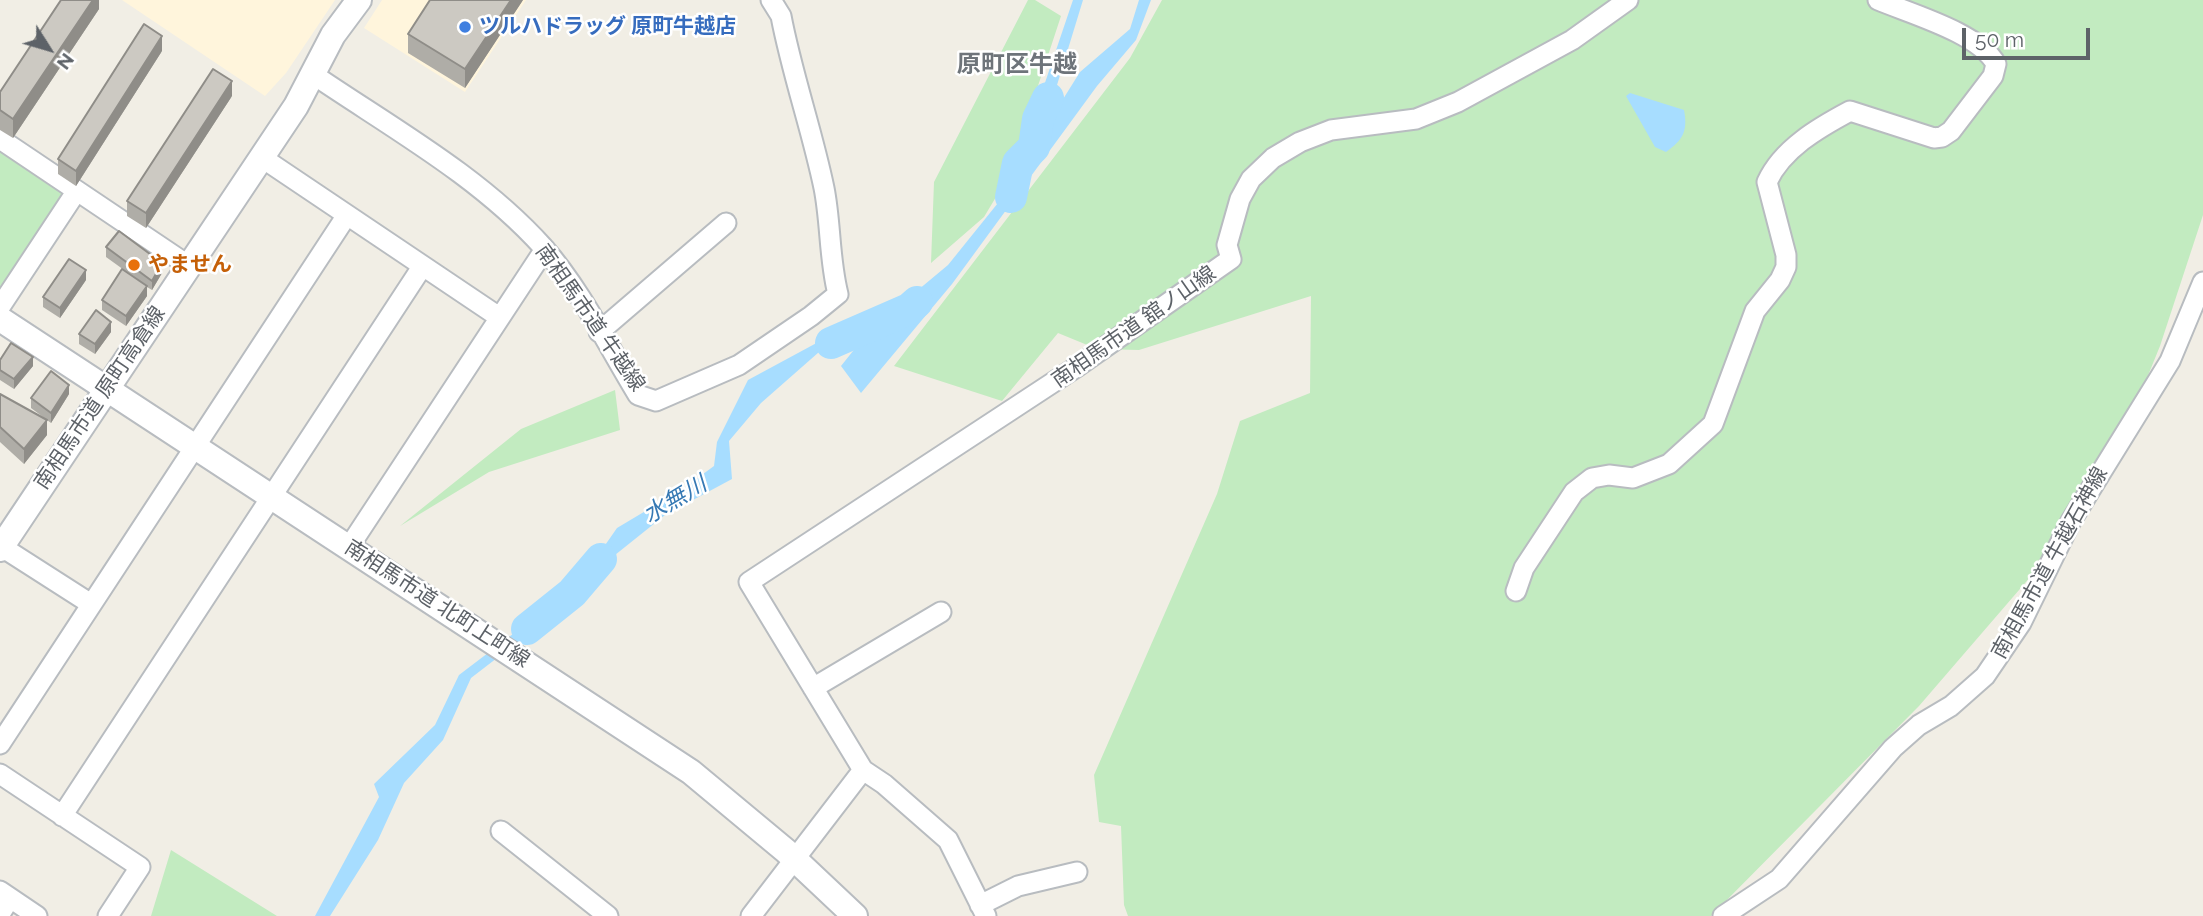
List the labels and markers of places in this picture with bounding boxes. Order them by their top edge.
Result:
place label: ツルハドラッグ 原町牛越店 [479,14,736,40]
marker: ツルハドラッグ 原町牛越店 [457,19,473,35]
place label: やません [148,252,232,278]
marker: やません [126,257,142,273]

